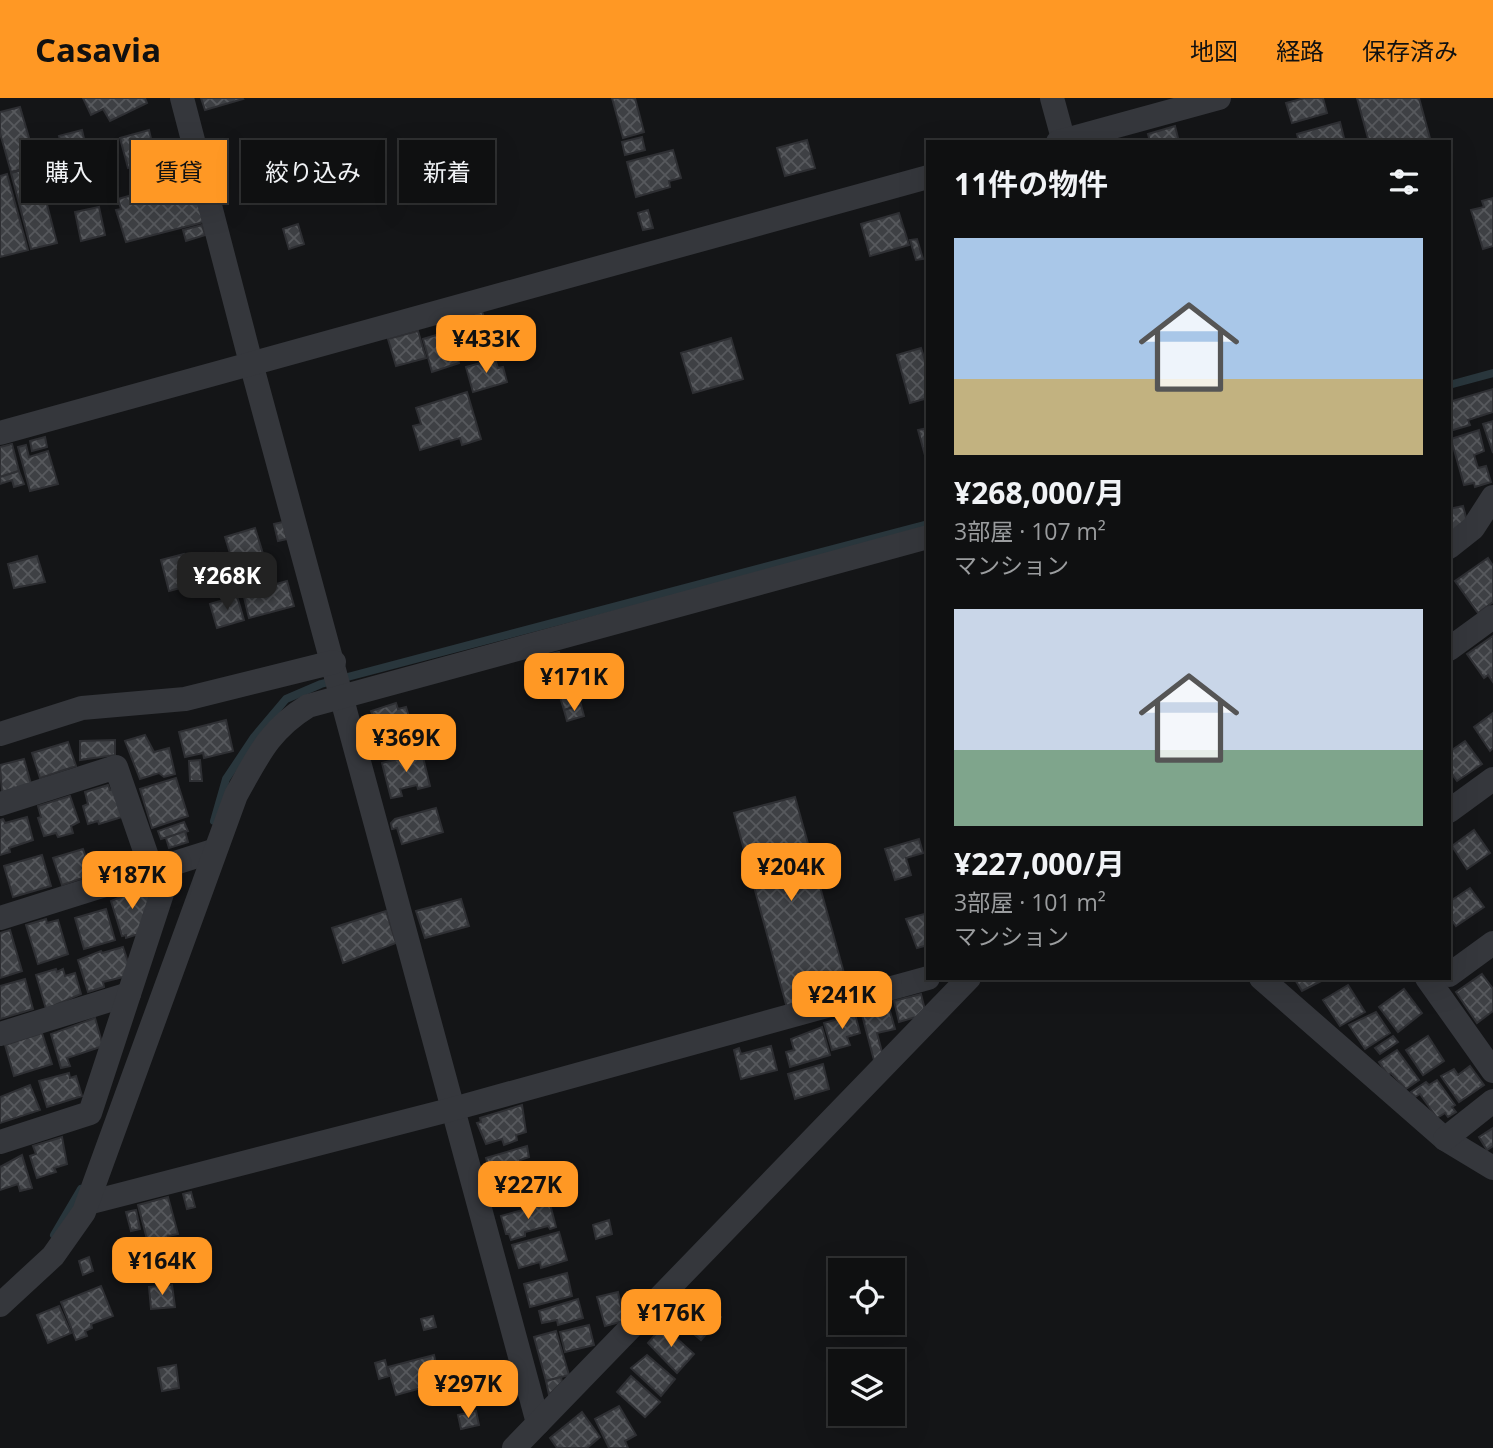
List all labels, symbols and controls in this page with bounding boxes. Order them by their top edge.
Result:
text: Casavia [35,27,161,72]
text: 地図 [1190,34,1238,67]
text: 経路 [1276,34,1324,67]
text: 保存済み [1362,34,1458,67]
chip: 購入 [21,140,117,203]
chip: 賃貸 [131,140,227,203]
chip: 絞り込み [241,140,385,203]
chip: 新着 [399,140,495,203]
text: 11件の物件 [954,163,1108,204]
icon: filters [1385,163,1423,201]
icon: home [1126,284,1252,410]
pin: ¥433K [437,316,535,375]
text: ¥433K [452,322,520,354]
text: ¥268,000/月 [954,472,1125,513]
text: 3部屋 · 107 m² [954,515,1106,547]
text: マンション [954,549,1069,581]
pin: ¥268K [178,552,276,612]
text: ¥268K [193,559,261,591]
pin: ¥171K [525,654,623,713]
icon: home [1126,655,1252,781]
text: ¥171K [540,660,608,692]
pin: ¥369K [357,714,455,774]
text: ¥369K [372,721,440,753]
text: ¥227,000/月 [954,843,1125,884]
pin: ¥204K [742,844,840,903]
text: ¥204K [757,850,825,882]
pin: ¥187K [83,852,181,911]
text: ¥187K [98,858,166,890]
text: 3部屋 · 101 m² [954,886,1106,918]
text: マンション [954,920,1069,952]
pin: ¥241K [793,972,891,1031]
text: ¥241K [808,978,876,1010]
pin: ¥227K [479,1162,577,1221]
text: ¥227K [494,1168,562,1200]
pin: ¥164K [113,1238,211,1297]
text: ¥164K [128,1244,196,1276]
map controls [828,1258,905,1426]
button: locate [828,1258,905,1335]
pin: ¥176K [622,1290,720,1349]
text: ¥176K [637,1296,705,1328]
button: layers [828,1349,905,1426]
pin: ¥297K [419,1360,517,1420]
text: ¥297K [434,1367,502,1399]

